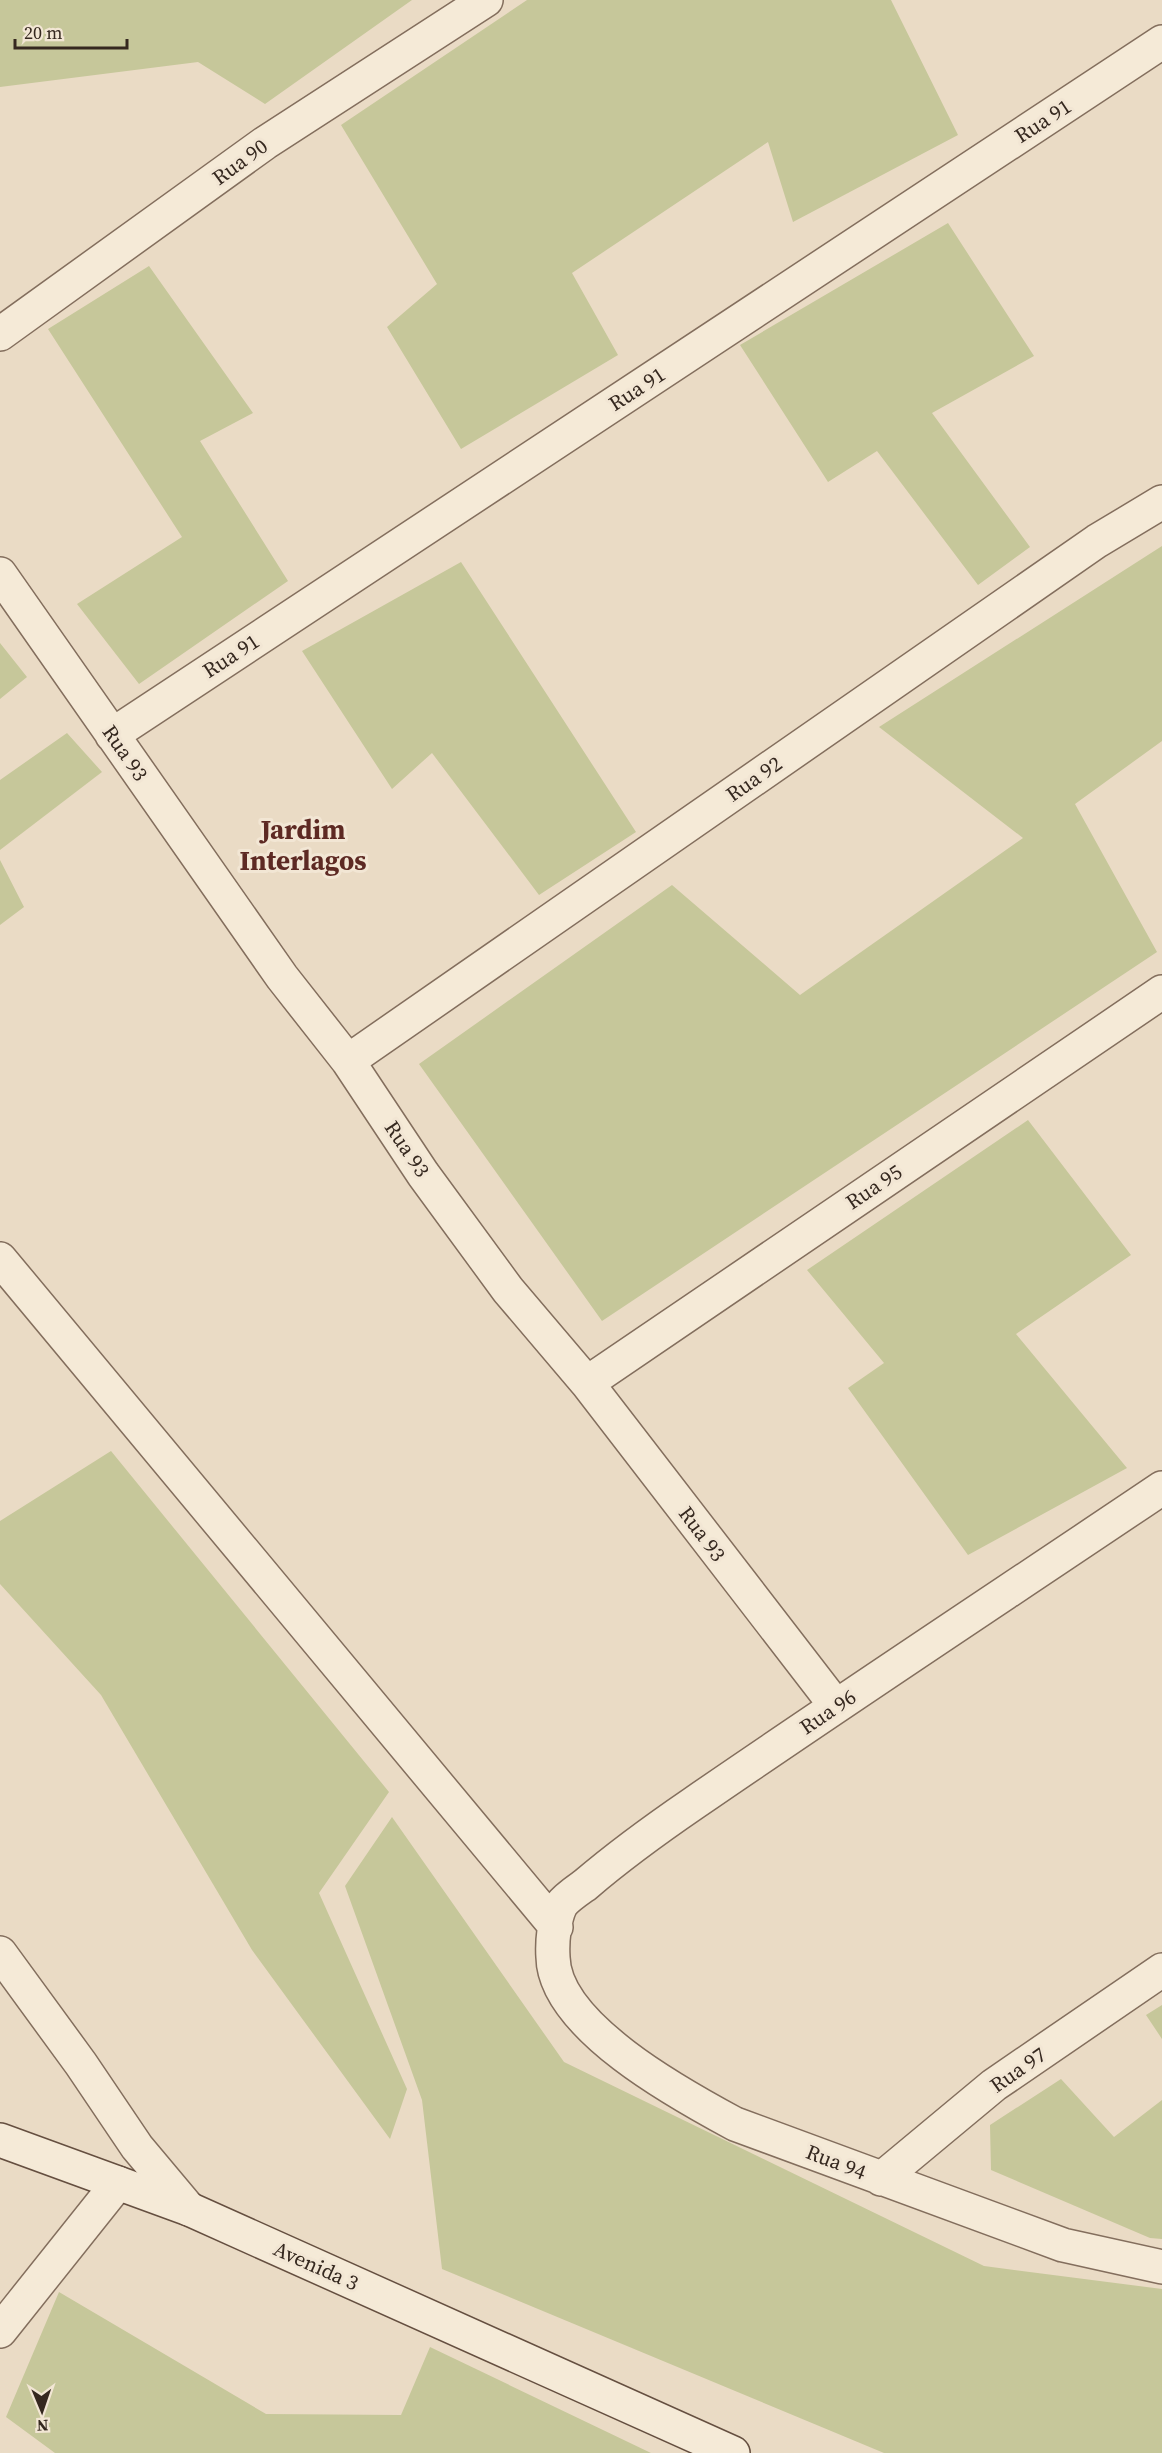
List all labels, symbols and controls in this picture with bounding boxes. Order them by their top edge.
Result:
scale bar [15,12,128,50]
text: 20 m [24,20,62,45]
street label: Rua 91 [1009,91,1077,150]
street label: Rua 90 [206,132,273,192]
street label: Rua 91 [603,359,671,418]
street label: Rua 91 [197,626,265,685]
street label: Rua 93 [96,719,155,787]
street label: Rua 92 [720,749,788,808]
district label: Jardim Interlagos [240,811,366,879]
street label: Rua 93 [378,1115,437,1183]
street label: Rua 95 [840,1157,908,1216]
street label: Rua 93 [672,1500,733,1567]
street label: Rua 96 [794,1682,862,1741]
street label: Rua 97 [984,2040,1052,2099]
street label: Rua 94 [802,2137,871,2186]
street label: Avenida 3 [269,2234,363,2297]
north arrow [12,2381,72,2441]
text: N [36,2415,49,2437]

